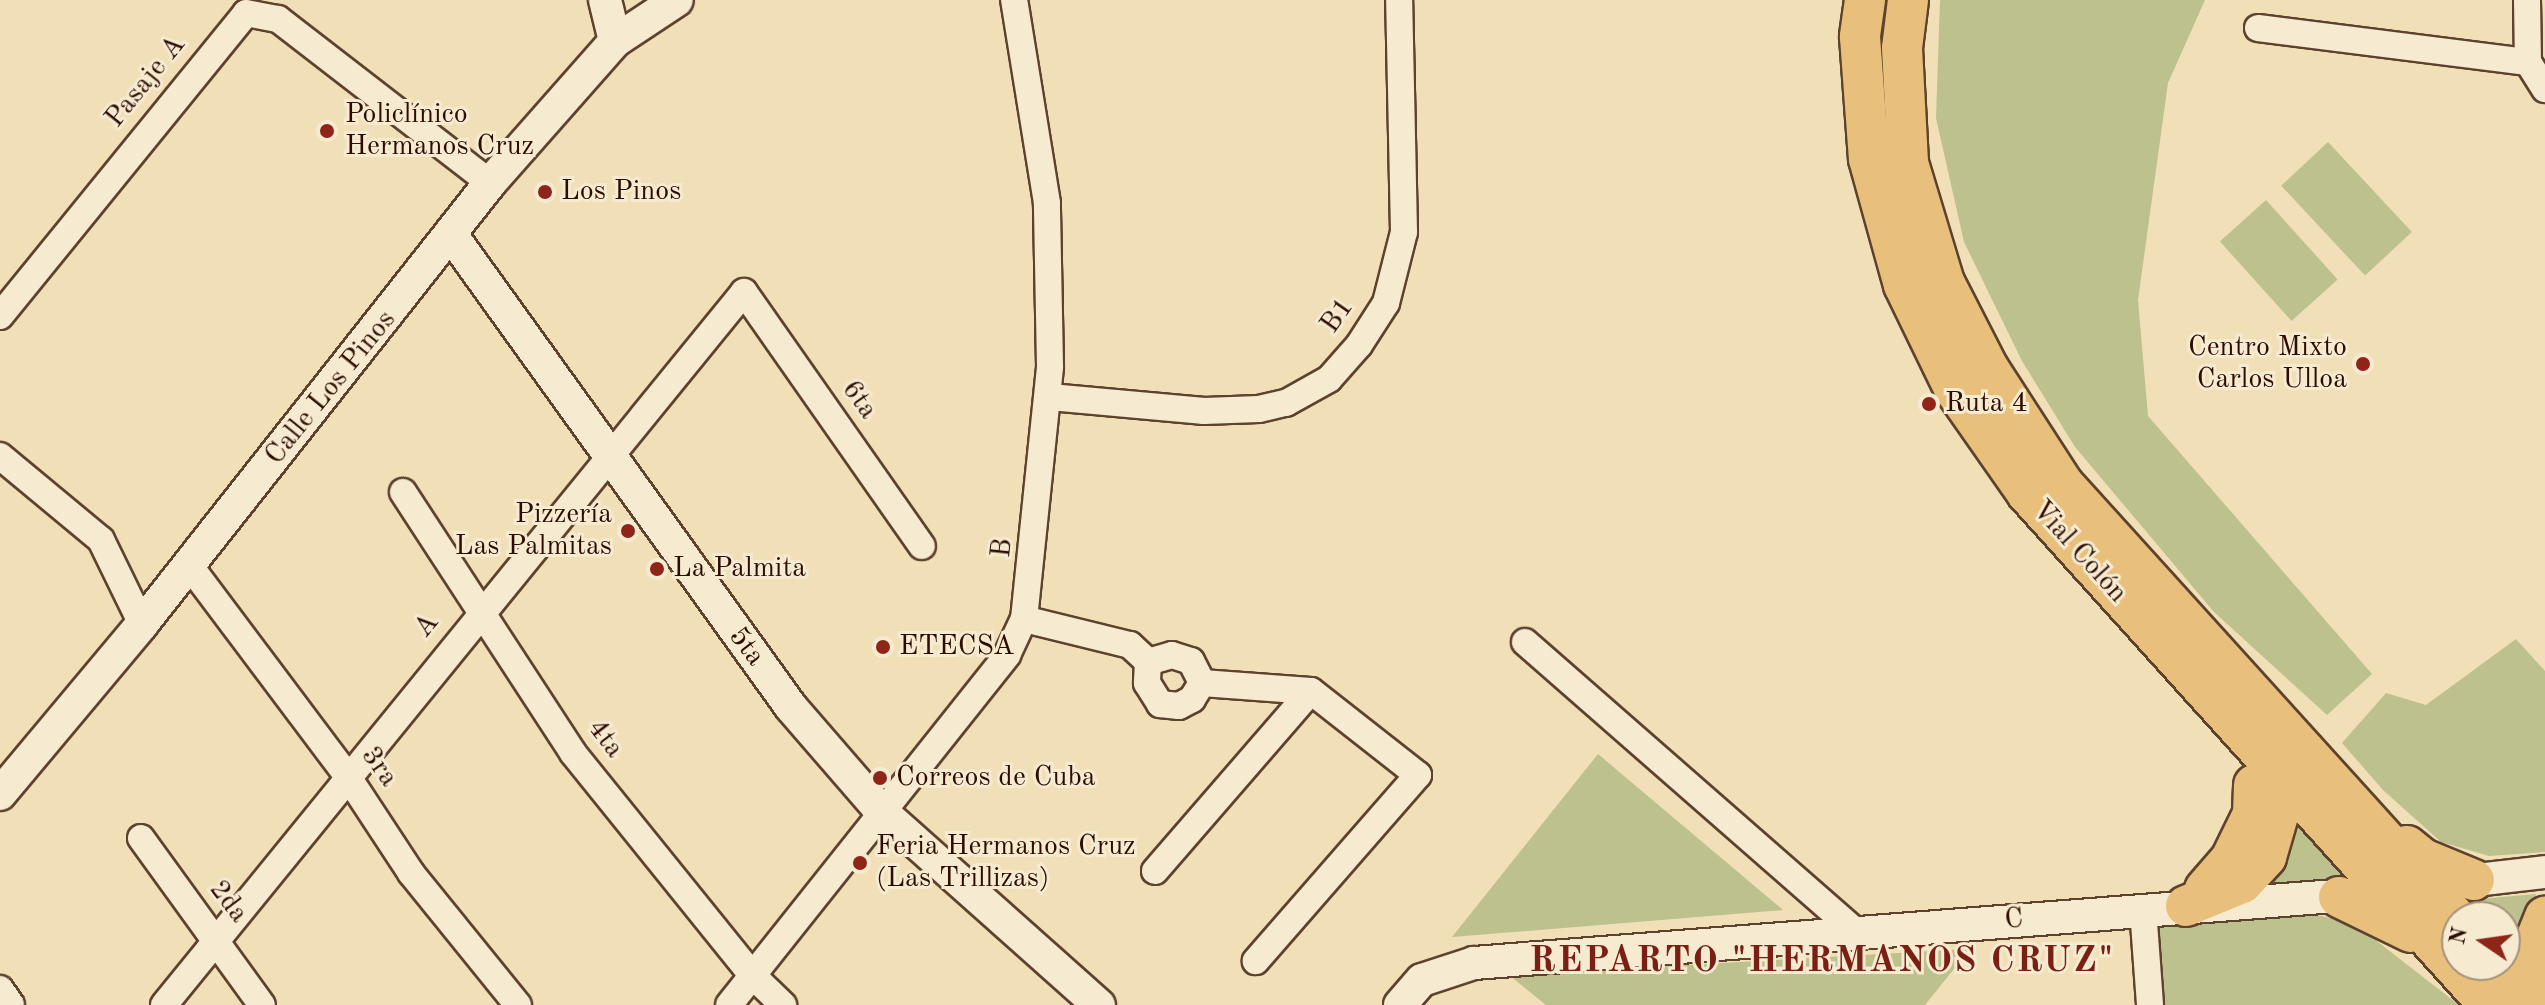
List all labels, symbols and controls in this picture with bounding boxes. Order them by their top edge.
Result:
street label: Pasaje A [99,29,193,135]
place label: Policlínico Hermanos Cruz [345,98,534,164]
marker: Policlínico Hermanos Cruz [316,120,338,142]
place label: Los Pinos [561,175,681,209]
marker: Los Pinos [536,183,554,201]
street label: B1 [1314,292,1362,340]
street label: Calle Los Pinos [259,304,403,472]
place label: Centro Mixto Carlos Ulloa [2188,331,2347,397]
marker: Centro Mixto Carlos Ulloa [2354,355,2372,373]
street label: 6ta [834,374,884,426]
place label: Ruta 4 [1945,387,2028,421]
marker: Ruta 4 [1920,395,1938,413]
street label: Vial Colón [2024,494,2134,610]
place label: Pizzería Las Palmitas [455,498,612,564]
marker: Pizzería Las Palmitas [619,522,637,540]
street label: B [985,537,1021,559]
place label: La Palmita [673,552,806,586]
marker: La Palmita [648,560,666,578]
street label: A [407,607,447,645]
street label: 5ta [721,621,771,673]
place label: ETECSA [899,630,1014,664]
marker: ETECSA [874,638,892,656]
street label: 4ta [580,713,630,765]
street label: 3ra [353,740,405,794]
place label: Correos de Cuba [896,761,1096,795]
marker: Correos de Cuba [871,769,889,787]
place label: Feria Hermanos Cruz (Las Trillizas) [876,830,1136,896]
marker: Feria Hermanos Cruz (Las Trillizas) [851,854,869,872]
street label: 2da [201,874,255,930]
north arrow [2441,901,2521,981]
street label: C [2003,902,2025,938]
text: N [2447,925,2472,947]
district label: REPARTO "HERMANOS CRUZ" [1529,941,2115,985]

